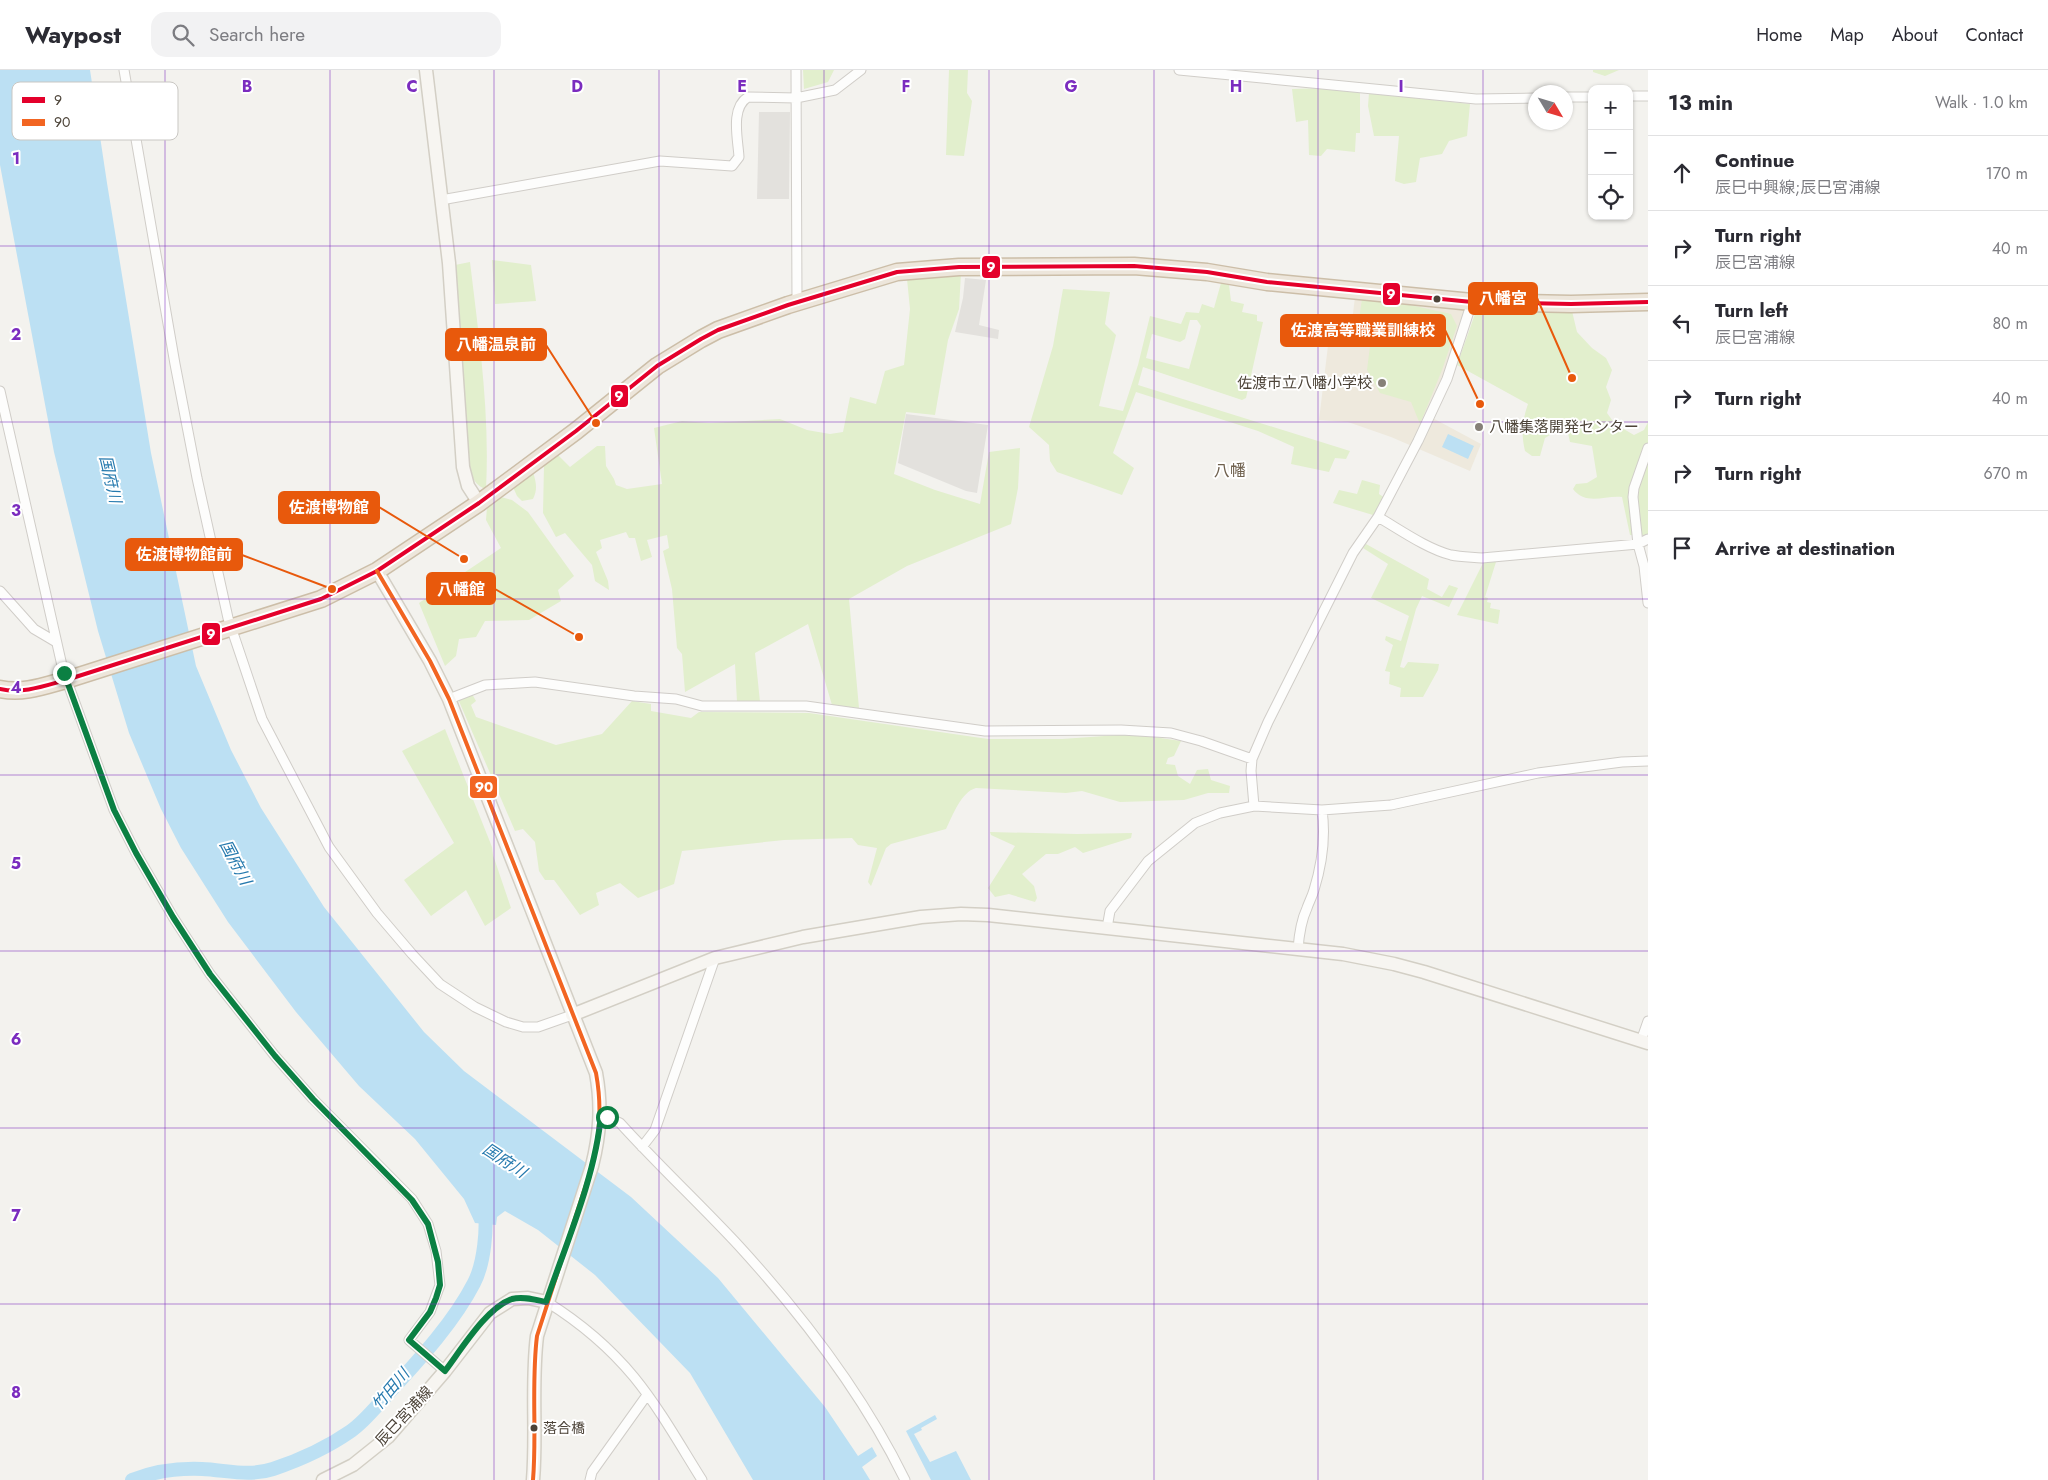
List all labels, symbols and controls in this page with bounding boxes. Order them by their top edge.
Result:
search box [151,12,501,57]
text: Waypost [25,17,121,52]
icon: search [169,21,197,49]
text: Search here [209,21,305,48]
text: Home [1756,22,1802,48]
text: Map [1830,22,1864,48]
text: About [1892,22,1937,48]
text: Contact [1965,22,2023,48]
text: B [242,75,252,98]
text: C [406,75,418,98]
text: D [571,75,583,98]
text: E [737,75,747,98]
text: F [902,75,910,98]
text: G [1064,75,1078,98]
text: H [1230,75,1242,98]
text: I [1398,75,1404,98]
legend [12,82,178,140]
north arrow [1528,85,1573,130]
map controls [1588,85,1633,220]
button: + [1588,85,1633,130]
text: 13 min [1668,88,1733,118]
text: 9 [54,90,62,110]
text: Walk · 1.0 km [1935,91,2028,114]
text: 90 [54,112,70,132]
button: − [1588,130,1633,175]
text: 1 [12,147,20,170]
text: Continue [1715,147,1794,174]
icon: ahead [1668,159,1696,187]
text: 170 m [1986,162,2028,185]
button: locate [1588,175,1633,220]
text: 辰巳中興線;辰巳宮浦線 [1715,176,1880,199]
text: Turn right [1715,222,1801,249]
icon: right [1668,234,1696,262]
text: 40 m [1992,237,2028,260]
text: 辰巳宮浦線 [1715,251,1795,274]
line badge: 9 [981,255,1001,279]
text: 9 [986,257,996,277]
line badge: 9 [1382,282,1401,306]
callout: 八幡宮 [1469,283,1537,314]
text: 9 [1386,284,1396,304]
text: 八幡宮 [1479,287,1527,310]
unlabelled marker [1432,294,1442,304]
text: Turn left [1715,297,1788,324]
icon: left [1668,309,1696,337]
text: 80 m [1992,312,2028,335]
callout: 佐渡高等職業訓練校 [1281,315,1445,346]
text: 佐渡高等職業訓練校 [1290,319,1435,342]
text: 2 [11,323,21,346]
text: 辰巳宮浦線 [1715,326,1795,349]
callout: 八幡温泉前 [446,329,546,360]
text: 八幡温泉前 [456,333,536,356]
place label: 佐渡市立八幡小学校 [1237,372,1372,394]
marker: 佐渡市立八幡小学校 [1376,377,1388,389]
line badge: 9 [610,384,629,408]
icon: right [1668,384,1696,412]
text: Turn right [1715,385,1801,412]
text: 9 [614,386,624,406]
text: 40 m [1992,387,2028,410]
place label: 八幡集落開発センター [1489,416,1639,438]
marker: 八幡集落開発センター [1473,421,1485,433]
water label: 国府川 [94,453,128,507]
district label: 八幡 [1214,459,1246,482]
icon: right [1668,459,1696,487]
text: Turn right [1715,460,1801,487]
text: 670 m [1984,462,2028,485]
callout: 佐渡博物館 [279,492,379,523]
text: 佐渡博物館 [288,496,369,519]
text: 3 [11,499,21,522]
icon: arrive [1668,534,1696,562]
text: Arrive at destination [1715,535,1895,562]
callout: 佐渡博物館前 [126,539,242,570]
text: 佐渡博物館前 [135,543,232,566]
callout: 八幡館 [427,573,495,604]
text: 八幡館 [437,578,485,601]
line badge: 9 [201,622,221,646]
text: 9 [206,624,216,644]
route end [53,662,76,685]
text: 4 [10,676,22,699]
line badge: 90 [469,775,498,799]
text: 90 [475,777,493,797]
water label: 国府川 [214,836,258,891]
text: 5 [11,852,21,875]
text: 6 [11,1028,21,1051]
route start [596,1106,619,1129]
water label: 国府川 [478,1138,533,1184]
text: 7 [11,1204,21,1227]
water label: 竹田川 [366,1362,416,1415]
text: 8 [11,1381,21,1404]
street label: 辰巳宮浦線 [370,1381,438,1451]
place label: 落合橋 [543,1418,585,1438]
marker: 落合橋 [529,1423,539,1433]

